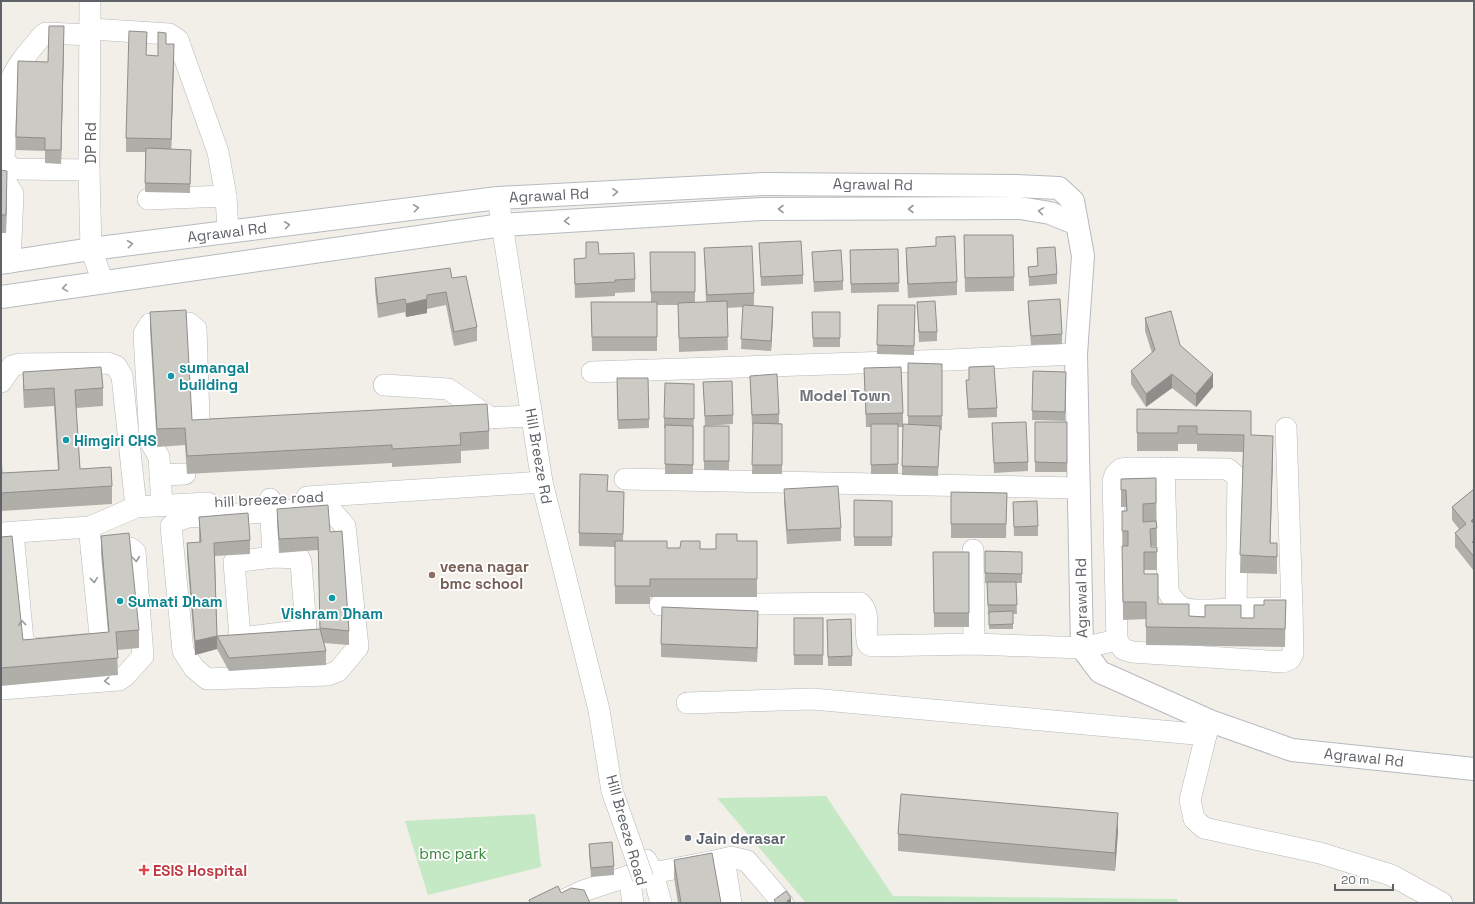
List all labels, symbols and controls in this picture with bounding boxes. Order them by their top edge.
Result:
street label: DP Rd [81,122,100,164]
street label: Agrawal Rd [833,174,913,194]
street label: Agrawal Rd [508,183,590,207]
one-way arrow [612,187,618,196]
one-way arrow [412,204,419,213]
one-way arrow [908,204,914,213]
one-way arrow [778,205,784,213]
one-way arrow [1037,207,1044,216]
one-way arrow [564,217,570,225]
street label: Agrawal Rd [186,218,268,246]
one-way arrow [284,221,290,230]
one-way arrow [127,240,133,249]
one-way arrow [62,283,68,292]
place label: sumangal building [179,358,249,394]
marker: sumangal building [166,371,176,381]
district label: Model Town [799,385,891,406]
street label: Hill Breeze Rd [521,407,557,505]
place label: Himgiri CHS [74,431,157,450]
marker: Himgiri CHS [61,435,71,445]
street label: hill breeze road [214,487,324,511]
one-way arrow [131,556,140,562]
place label: veena nagar bmc school [440,557,529,593]
street label: Agrawal Rd [1071,558,1091,638]
marker: veena nagar bmc school [427,570,437,580]
one-way arrow [89,577,98,583]
place label: Sumati Dham [128,592,223,611]
marker: Vishram Dham [327,593,337,603]
marker: Sumati Dham [115,596,125,606]
place label: Vishram Dham [281,604,383,623]
one-way arrow [17,619,26,626]
one-way arrow [104,677,110,686]
street label: Agrawal Rd [1323,743,1405,771]
street label: Hill Breeze Road [602,772,652,888]
place label: Jain derasar [696,829,785,848]
marker: Jain derasar [683,833,693,843]
park label: bmc park [419,844,487,863]
place label: ESIS Hospital [153,861,247,880]
marker: ESIS Hospital [138,864,150,876]
scale bar [1335,866,1393,892]
text: 20 m [1341,872,1369,888]

